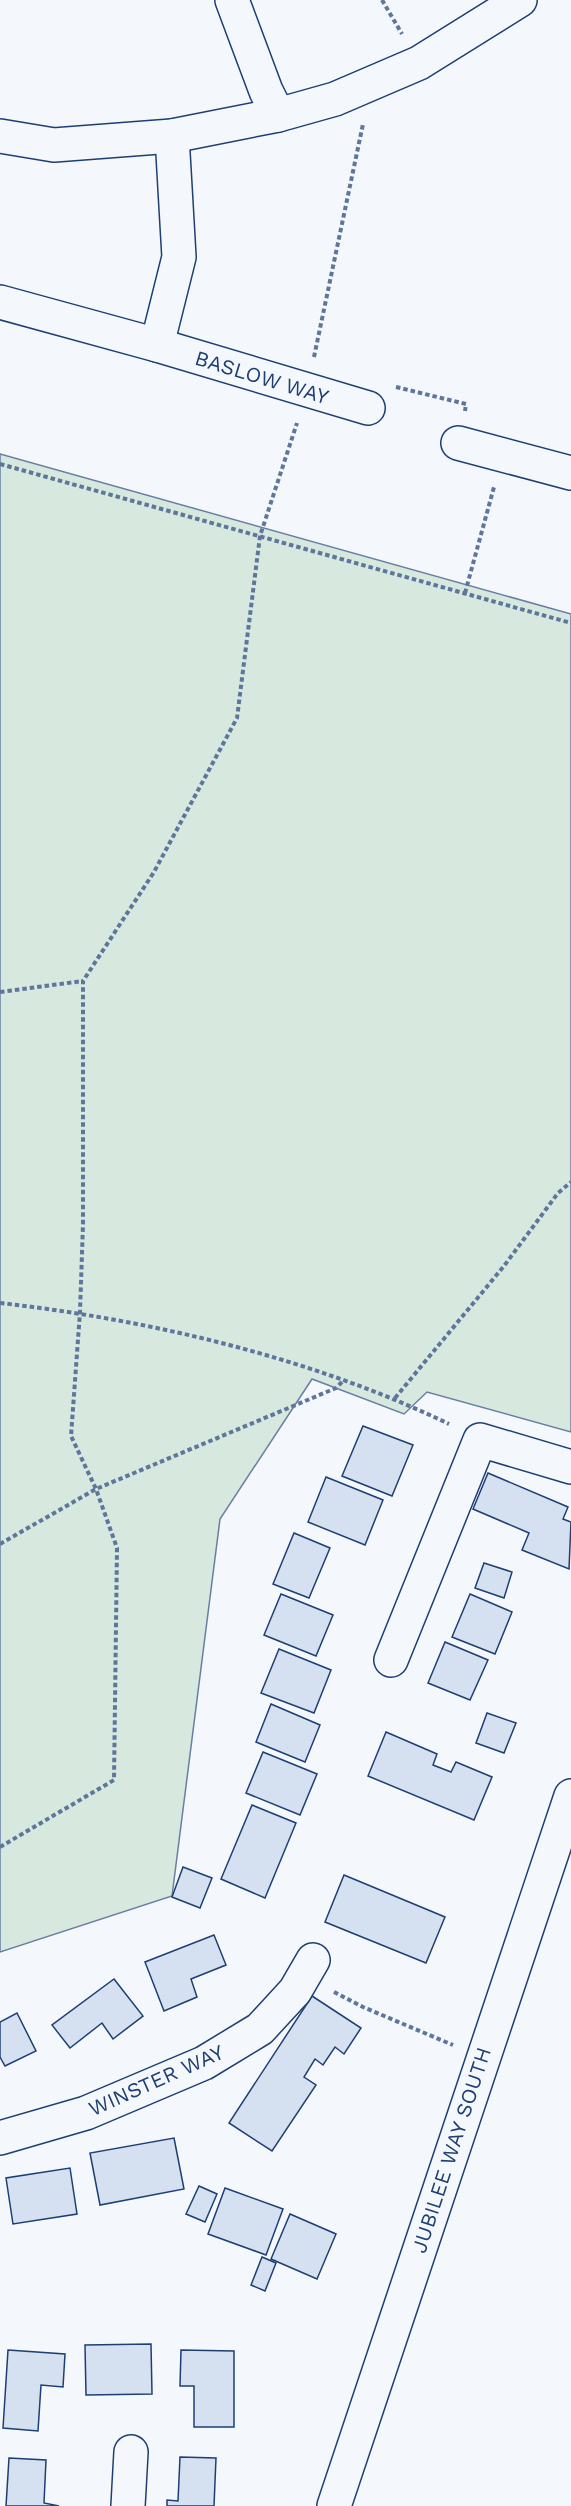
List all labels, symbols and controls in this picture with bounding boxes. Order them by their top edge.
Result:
street label: BASLOW WAY [192,345,332,409]
street label: WINSTER WAY [85,2039,227,2121]
street label: JUBILEE WAY SOUTH [406,2044,496,2256]

